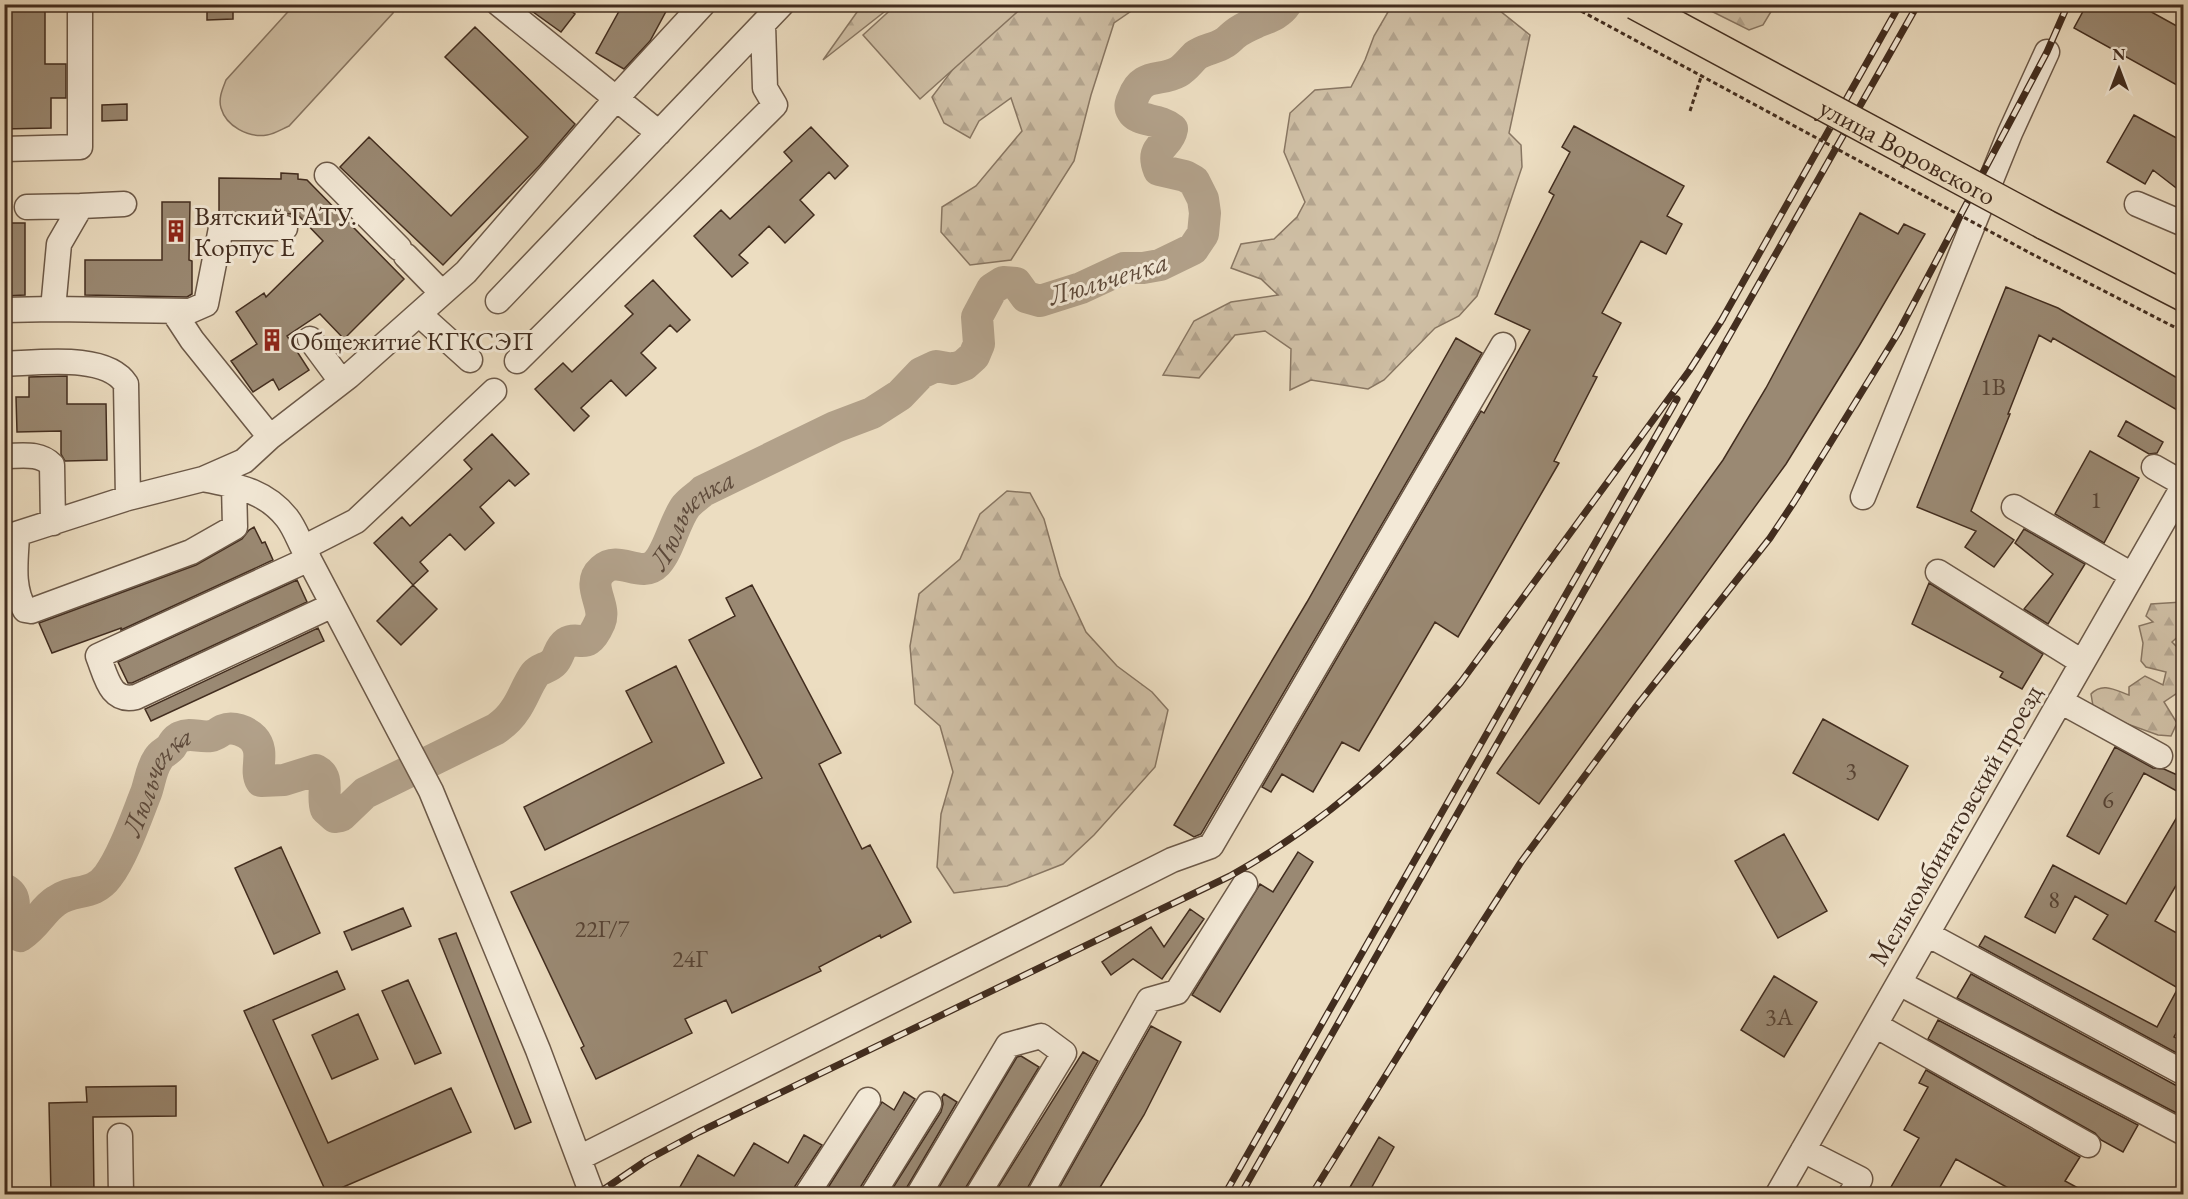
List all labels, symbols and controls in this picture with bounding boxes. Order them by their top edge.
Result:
north arrow [2089,39,2149,99]
text: N [2113,44,2126,65]
street label: улица Воровского [1813,89,2003,213]
place label: Вятский ГАТУ. Корпус Е [194,198,357,264]
building icon: Вятский ГАТУ. Корпус Е [163,218,189,244]
water label: Люльченка [1042,243,1172,314]
place label: Общежитие КГКСЭП [290,323,534,358]
building icon: Общежитие КГКСЭП [259,327,285,353]
house number: 1В [1980,371,2006,402]
water label: Люльченка [639,461,740,578]
house number: 1 [2090,484,2102,515]
street label: Мелькомбинатовский проезд [1860,678,2050,972]
water label: Люльченка [112,717,195,843]
house number: 3 [1845,755,1857,786]
house number: 6 [2102,784,2114,815]
house number: 8 [2048,884,2060,915]
house number: 22Г/7 [575,913,630,944]
house number: 24Г [672,943,708,974]
house number: 3А [1765,1001,1793,1032]

